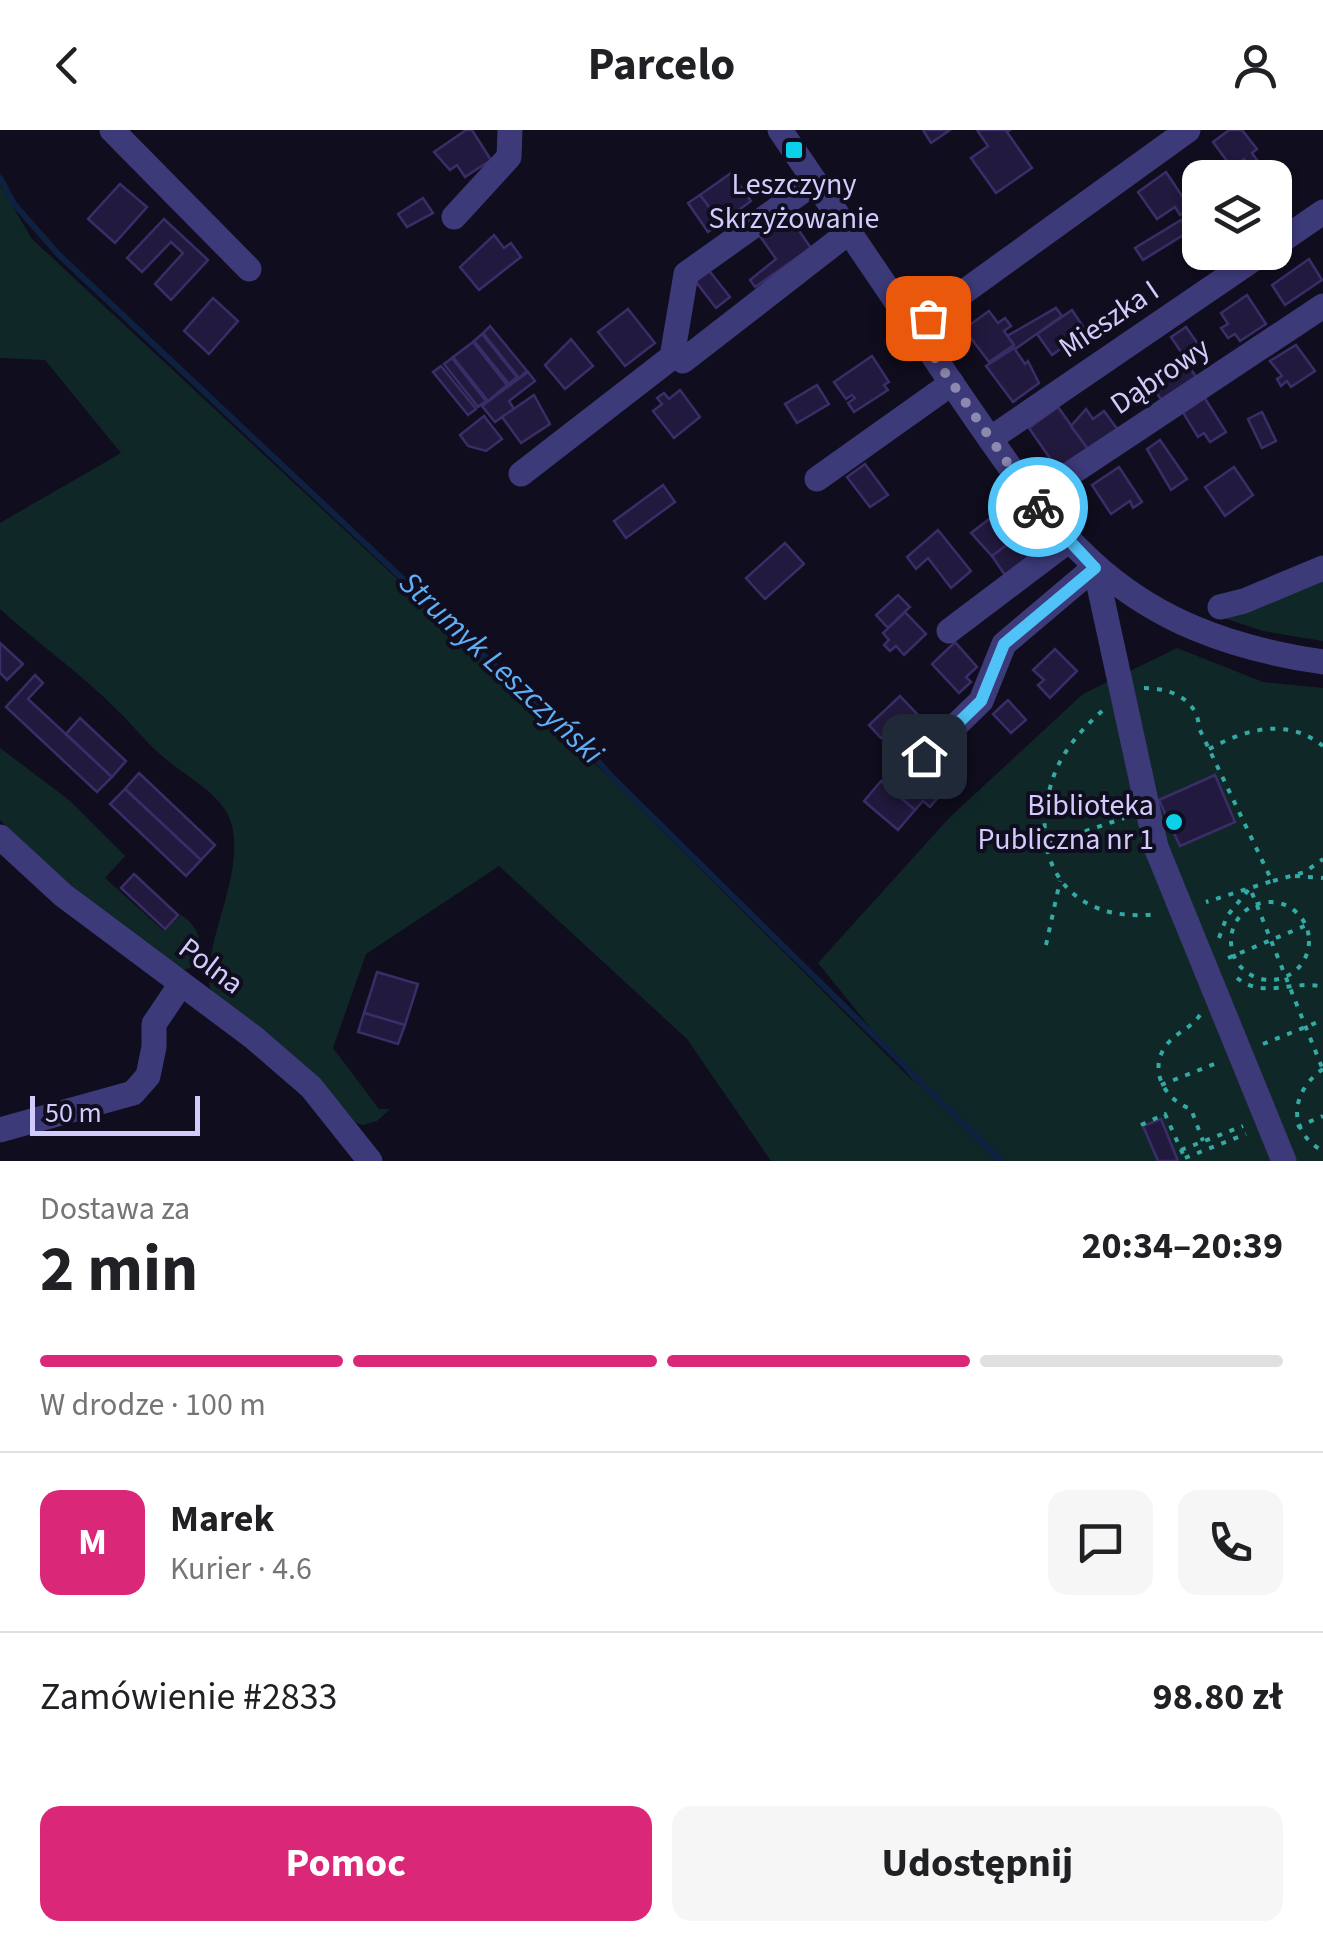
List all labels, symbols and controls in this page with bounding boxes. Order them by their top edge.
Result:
text: Parcelo [588,33,735,97]
icon: back [40,38,95,93]
icon: person [1228,38,1283,93]
marker: Leszczyny Skrzyżowanie [783,139,805,161]
map controls [1182,160,1292,270]
button: layers [1182,160,1292,270]
place label: Leszczyny Skrzyżowanie [709,163,879,240]
street label: Mieszka I [1050,270,1168,368]
pin [886,276,971,361]
icon: bag [901,291,956,346]
street label: Dąbrowy [1102,327,1218,425]
courier [988,457,1088,557]
icon: bike [1011,480,1066,535]
water label: Strumyk Leszczyński [388,561,614,775]
pin [882,714,967,799]
icon: home [897,729,952,784]
place label: Biblioteka Publiczna nr 1 [977,784,1154,861]
marker: Biblioteka Publiczna nr 1 [1163,811,1185,833]
street label: Polna [169,927,253,1005]
scale bar [30,1091,200,1136]
text: 50 m [45,1093,102,1133]
text: Dostawa za [40,1186,190,1232]
text: 20:34–20:39 [1081,1219,1283,1273]
text: 2 min [40,1223,198,1316]
text: W drodze · 100 m [40,1382,266,1428]
button: chat [1048,1490,1153,1595]
button: phone [1178,1490,1283,1595]
text: Marek [170,1492,274,1546]
text: M [78,1515,107,1569]
text: Kurier · 4.6 [170,1546,312,1592]
text: Zamówienie #2833 [40,1670,338,1724]
text: 98.80 zł [1153,1670,1283,1724]
button: Pomoc [40,1806,652,1921]
button: Udostępnij [672,1806,1283,1921]

